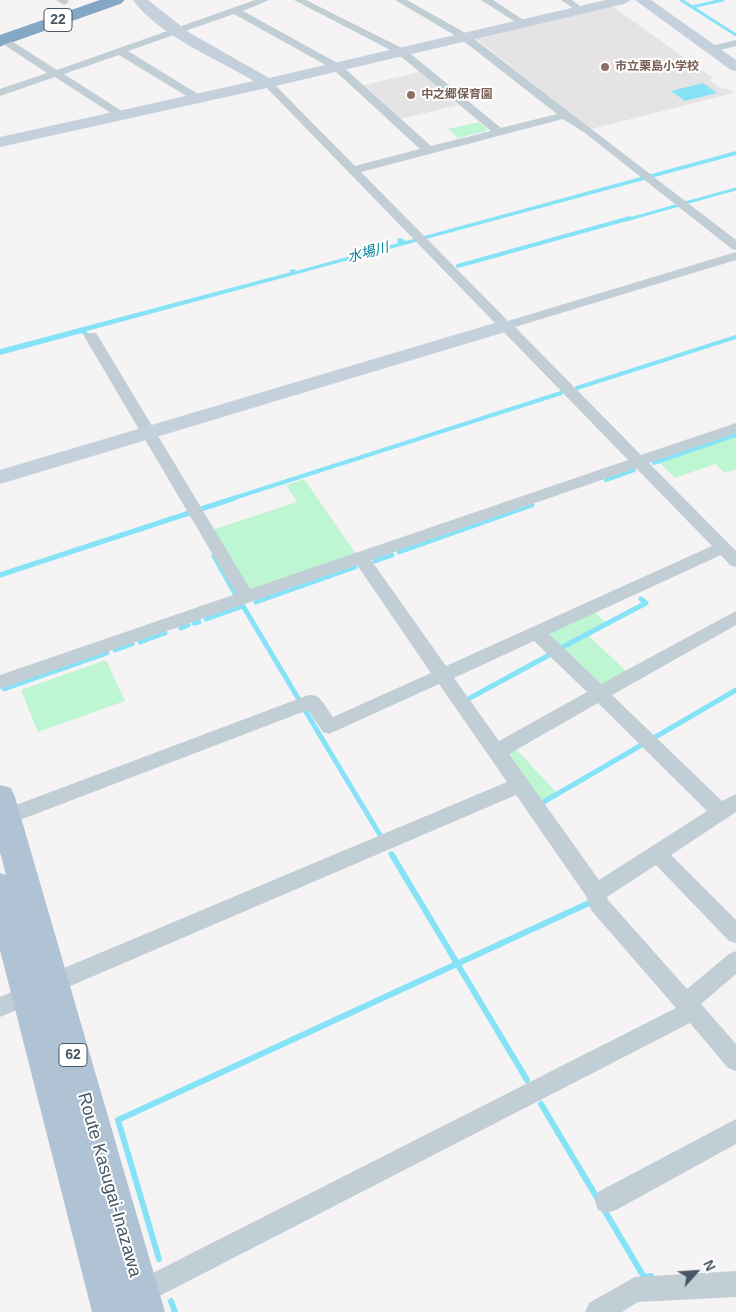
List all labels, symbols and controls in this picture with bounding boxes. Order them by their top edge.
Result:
road number: 22 [44,8,72,32]
place label: 市立栗島小学校 [615,60,699,74]
marker: 市立栗島小学校 [599,61,611,73]
place label: 中之郷保育園 [421,88,493,102]
marker: 中之郷保育園 [405,89,417,101]
water label: 水場川 [346,239,390,267]
road number: 62 [59,1044,87,1066]
street label: Route Kasugai-Inazawa [72,1090,146,1280]
north arrow [671,1247,721,1297]
text: N [700,1257,719,1273]

